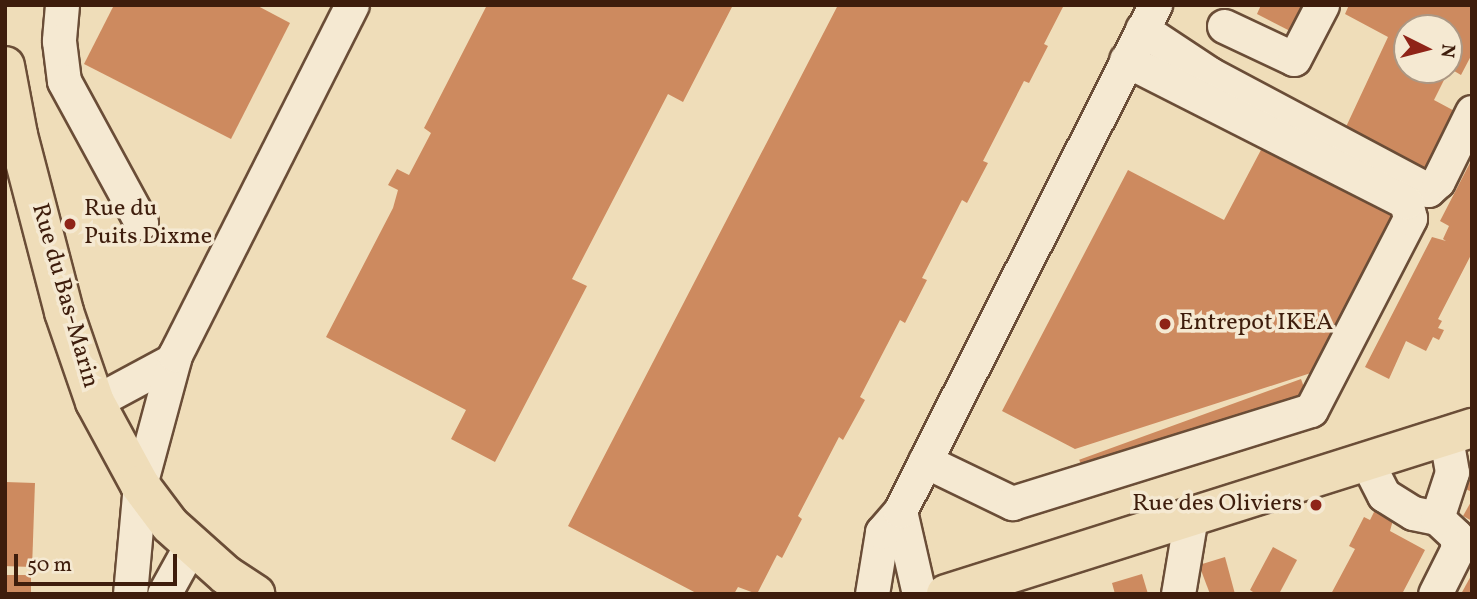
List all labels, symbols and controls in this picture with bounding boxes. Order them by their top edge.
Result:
north arrow [1393,14,1463,84]
text: N [1433,43,1461,59]
place label: Rue du Puits Dixme [84,196,212,252]
street label: Rue du Bas-Marin [24,200,104,392]
marker: Rue du Puits Dixme [62,216,78,232]
place label: Entrepot IKEA [1179,310,1333,338]
marker: Entrepot IKEA [1157,316,1173,332]
place label: Rue des Oliviers [1132,491,1302,519]
marker: Rue des Oliviers [1308,497,1324,513]
scale bar [18,540,180,584]
text: 50 m [27,551,72,580]

